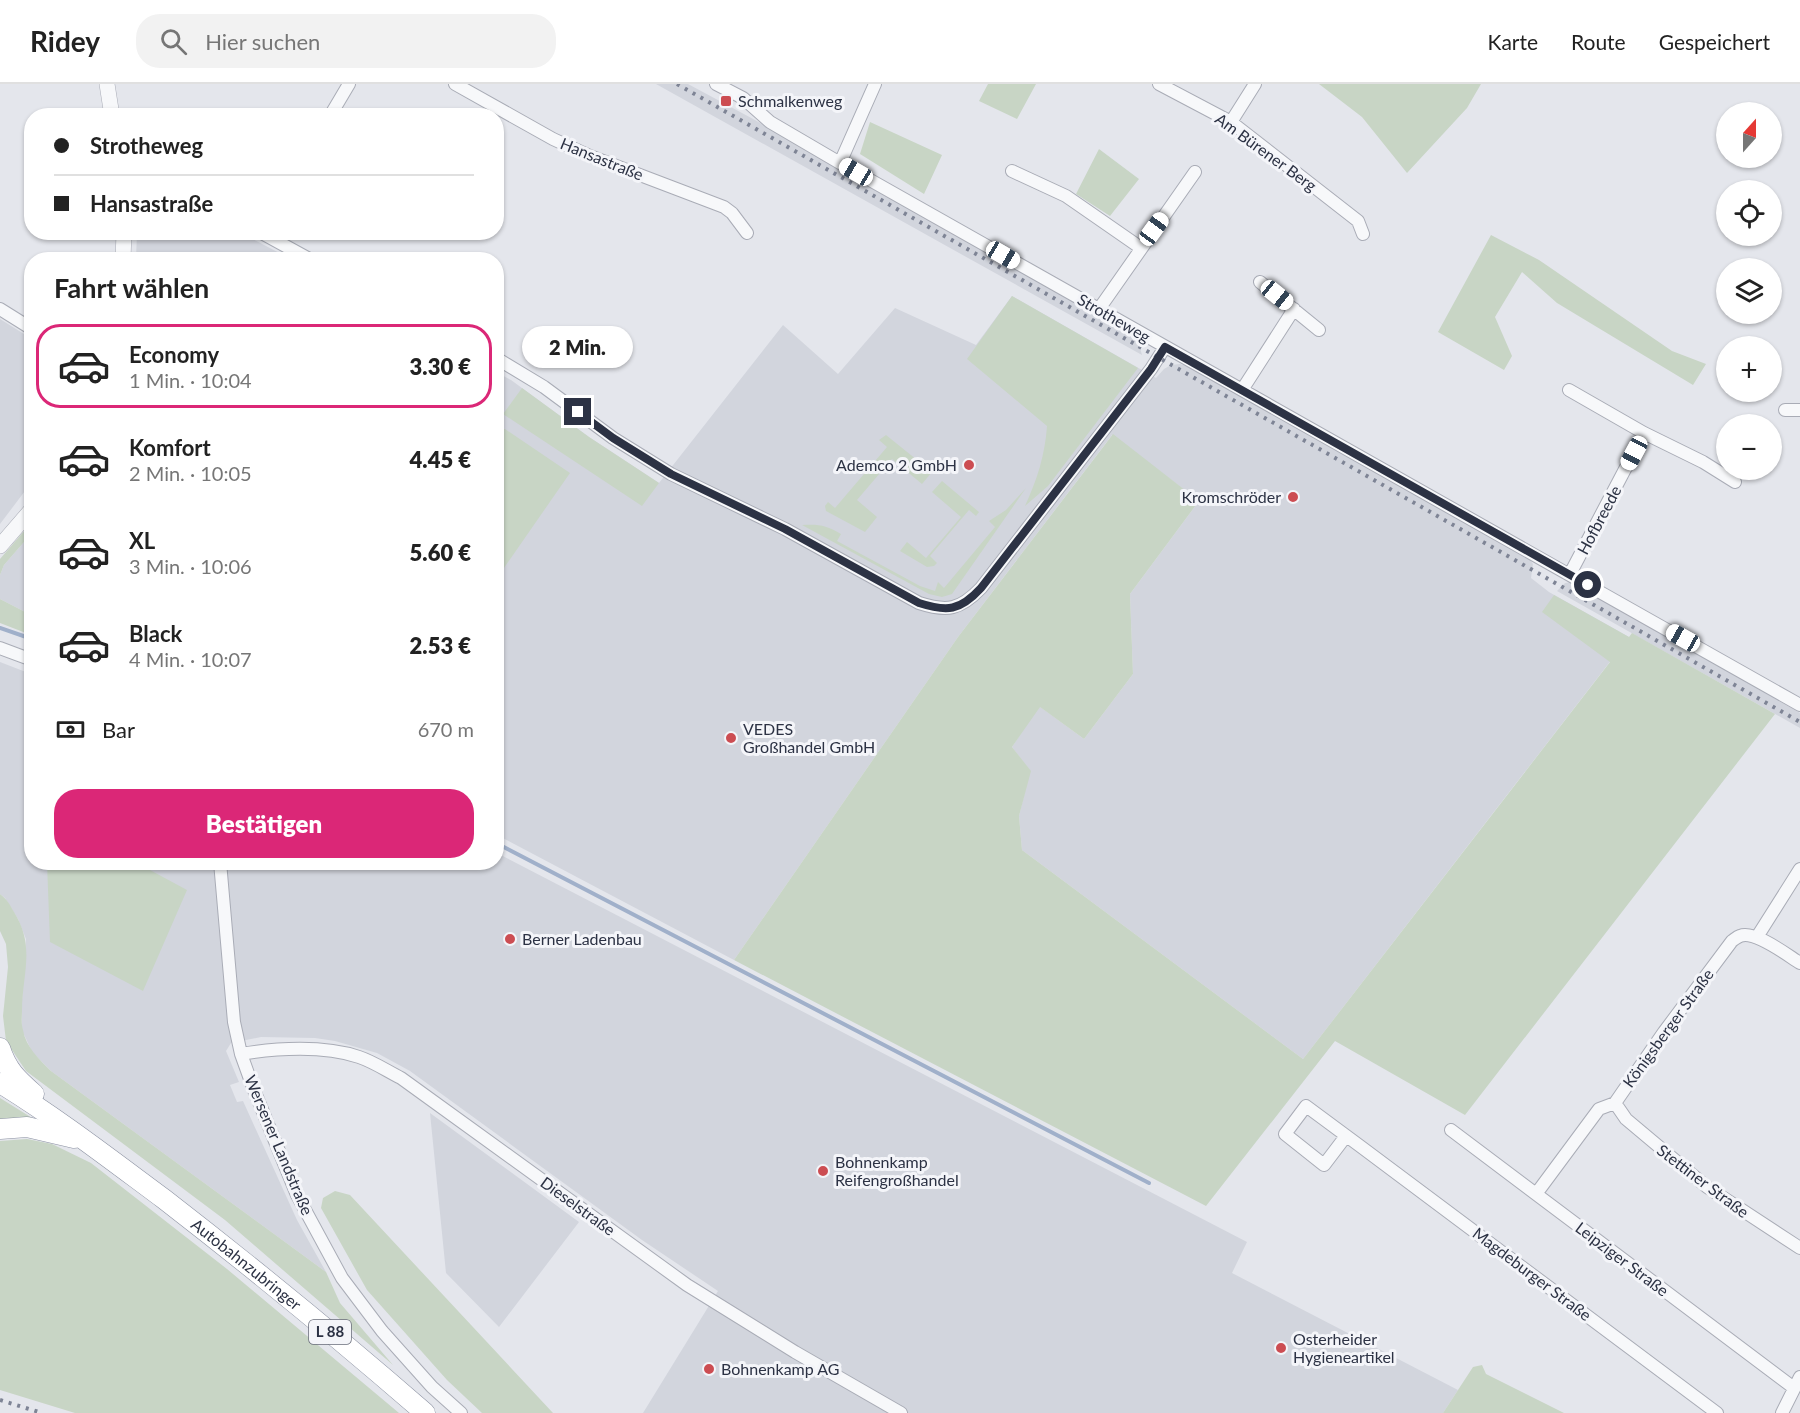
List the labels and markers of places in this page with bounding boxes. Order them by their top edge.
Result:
place label: Schmalkenweg [738,91,842,110]
marker: Schmalkenweg [719,94,733,108]
place label: Ademco 2 GmbH [836,455,957,474]
marker: Ademco 2 GmbH [962,458,976,472]
place label: Kromschröder [1181,487,1281,506]
marker: Kromschröder [1286,490,1300,504]
place label: VEDES Großhandel GmbH [743,719,875,756]
marker: VEDES Großhandel GmbH [724,731,738,745]
place label: Berner Ladenbau [522,929,642,948]
marker: Berner Ladenbau [503,932,517,946]
place label: Bohnenkamp Reifengroßhandel [835,1152,959,1189]
marker: Bohnenkamp Reifengroßhandel [816,1164,830,1178]
place label: Osterheider Hygieneartikel [1293,1329,1395,1366]
marker: Osterheider Hygieneartikel [1274,1341,1288,1355]
place label: Bohnenkamp AG [721,1359,840,1378]
marker: Bohnenkamp AG [702,1362,716,1376]

